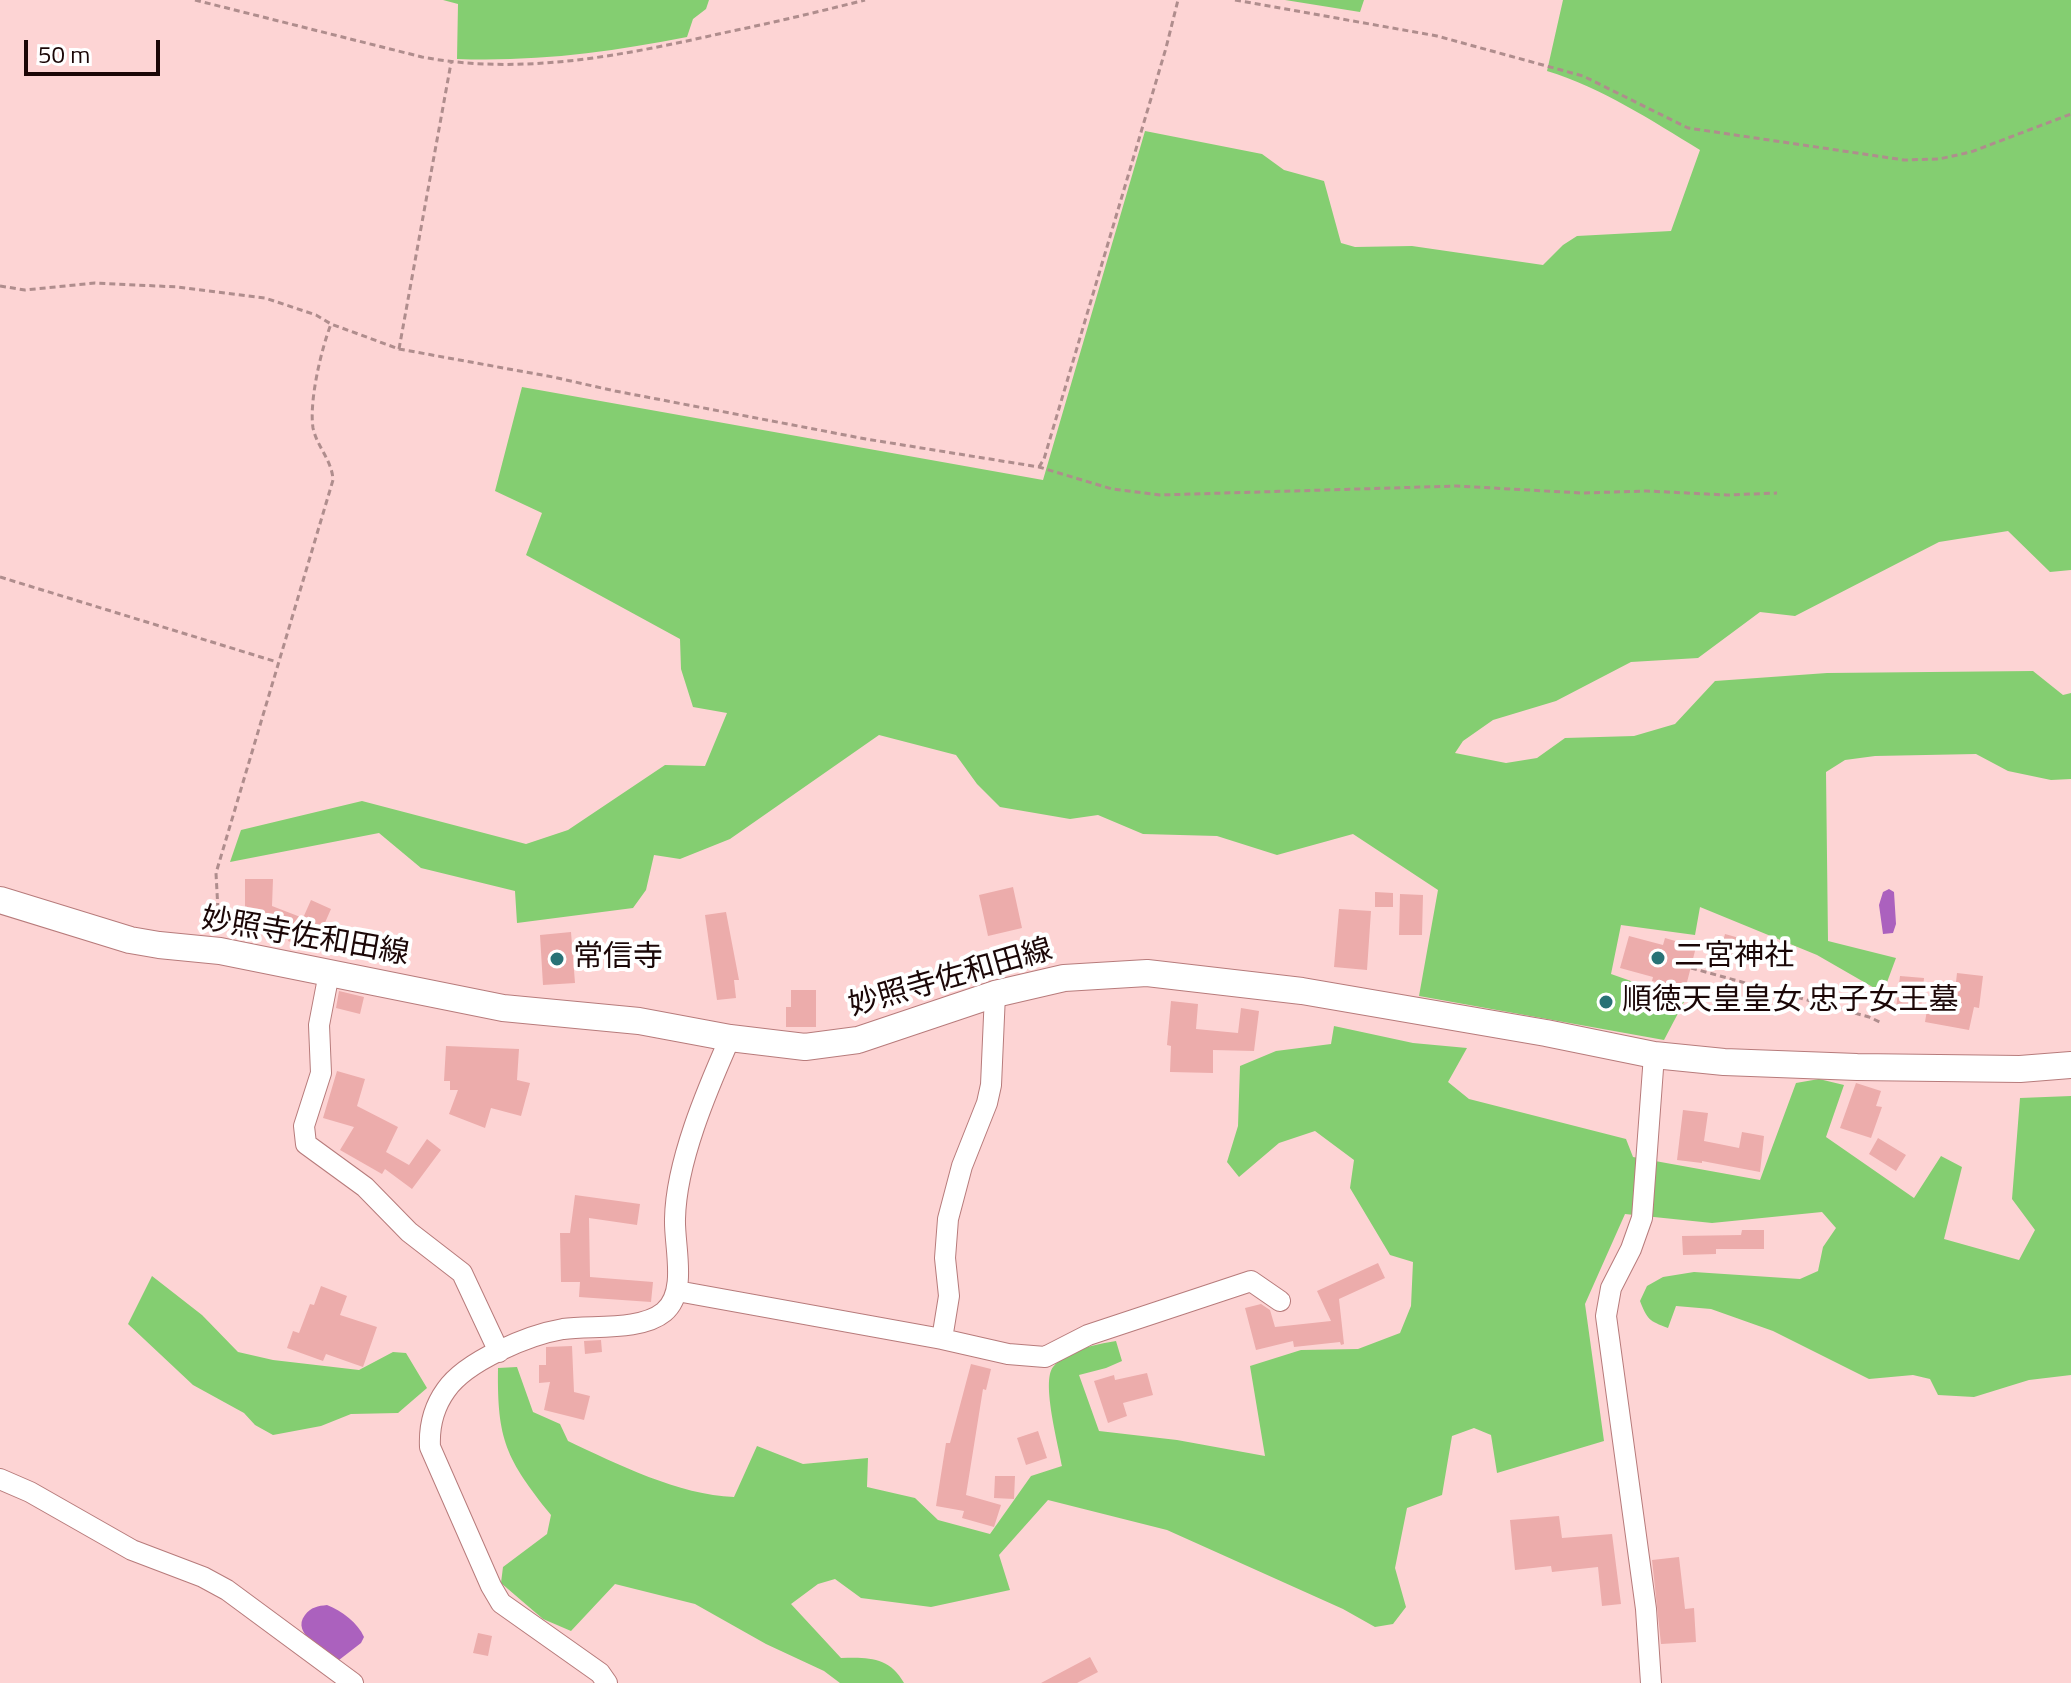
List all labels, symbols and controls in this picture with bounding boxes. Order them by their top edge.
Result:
scale bar [28,24,164,74]
text: 50 m [38,36,90,72]
street label: 妙照寺佐和田線 [198,902,412,974]
street label: 妙照寺佐和田線 [845,933,1057,1025]
place label: 二宮神社 [1674,940,1794,976]
place label: 常信寺 [573,941,663,977]
marker: 二宮神社 [1649,949,1667,967]
marker: 常信寺 [548,950,566,968]
place label: 順徳天皇皇女 忠子女王墓 [1622,984,1959,1020]
marker: 順徳天皇皇女 忠子女王墓 [1597,993,1615,1011]

